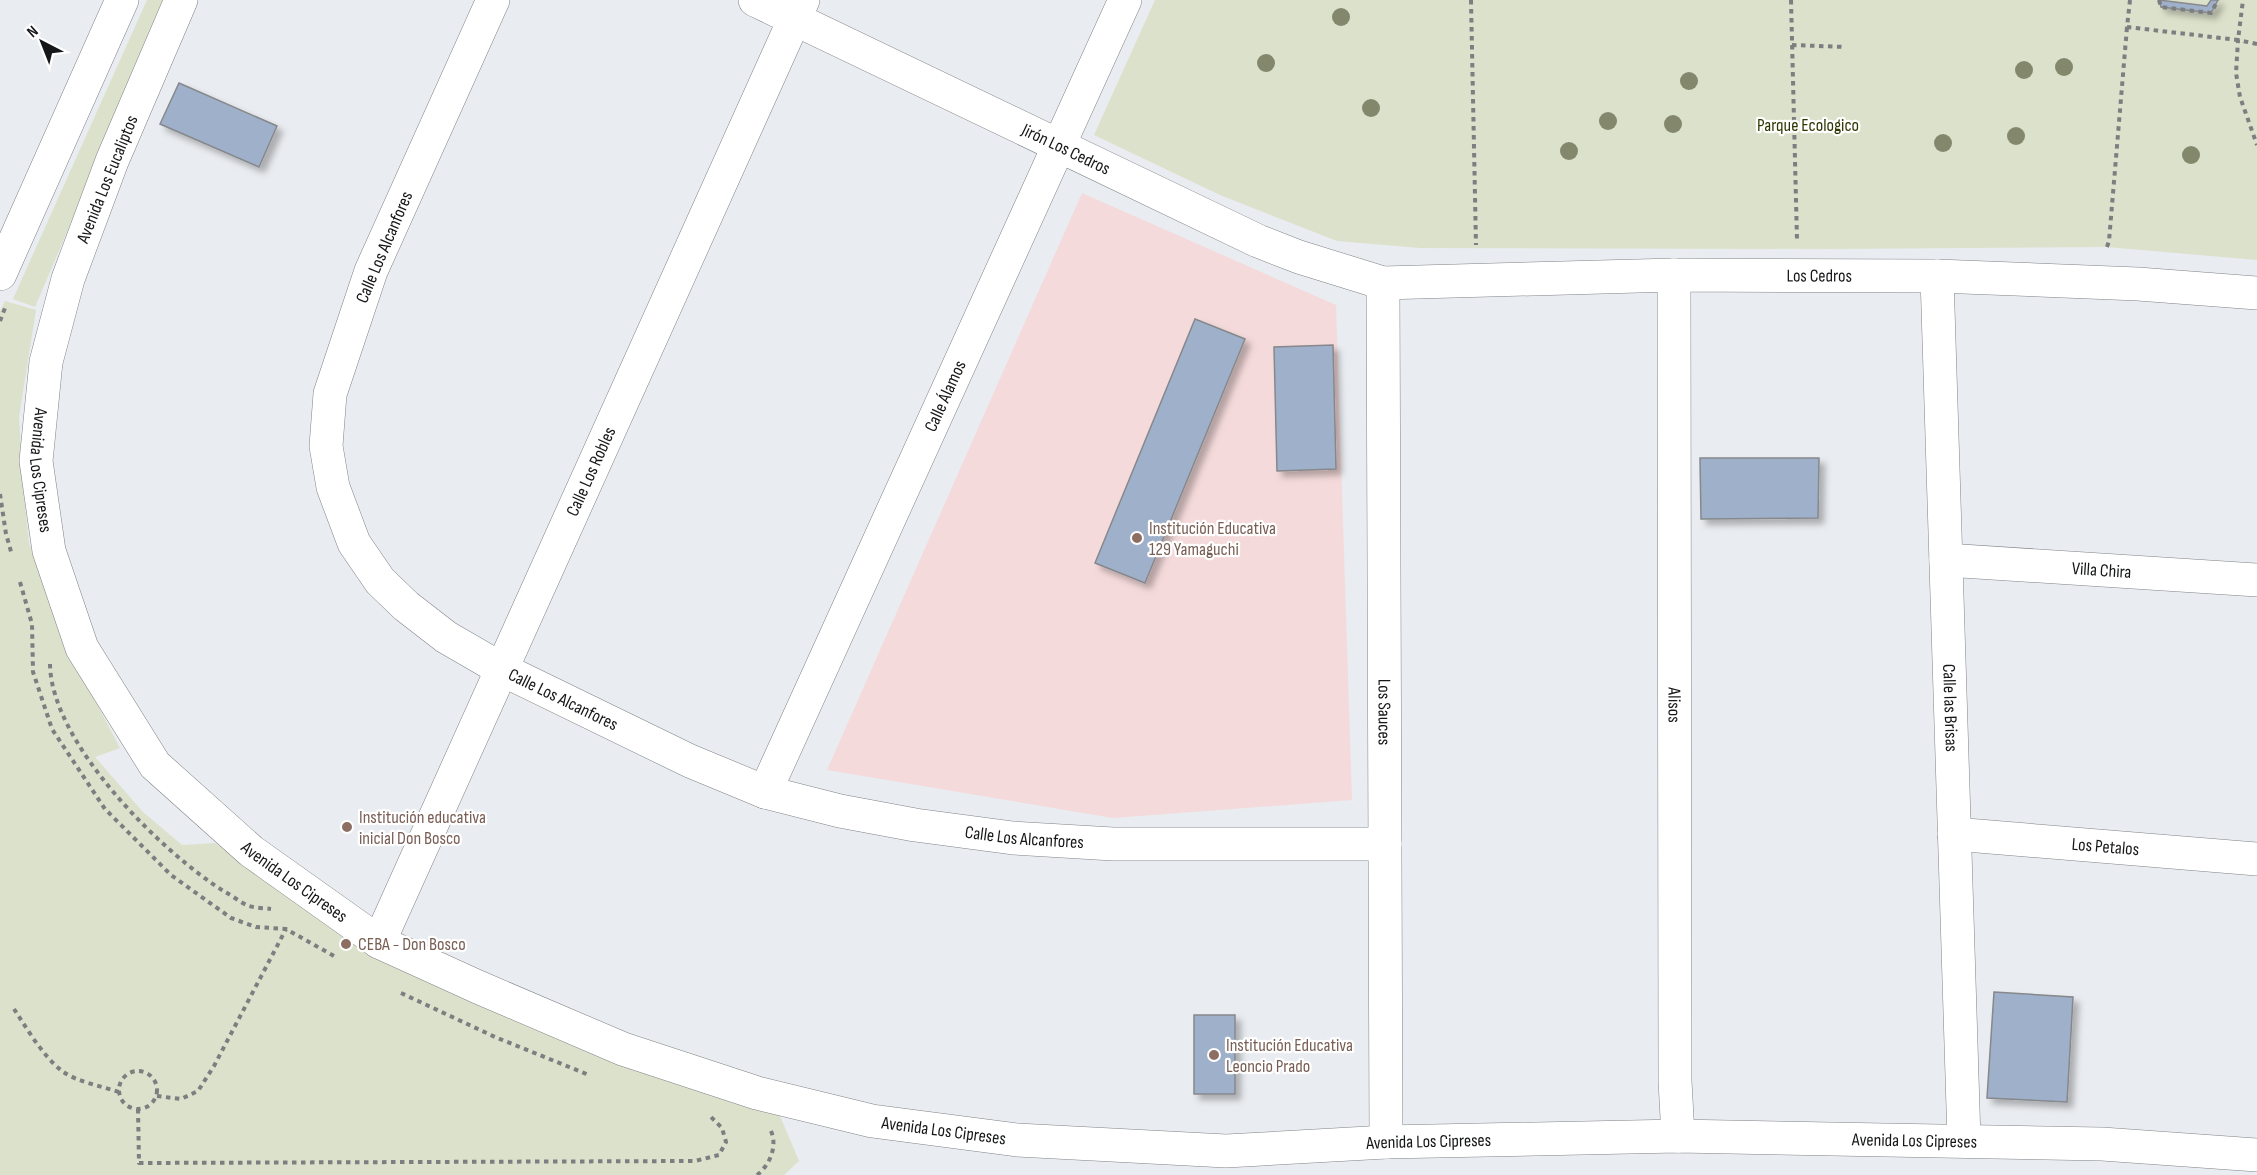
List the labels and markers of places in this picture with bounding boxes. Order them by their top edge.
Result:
place label: Institución Educativa 129 Yamaguchi [1149,518,1276,560]
marker: Institución Educativa 129 Yamaguchi [1130,531,1144,545]
place label: Institución educativa inicial Don Bosco [359,807,486,849]
marker: Institución educativa inicial Don Bosco [340,820,354,834]
place label: CEBA - Don Bosco [358,934,466,955]
marker: CEBA - Don Bosco [339,937,353,951]
place label: Institución Educativa Leoncio Prado [1226,1035,1353,1077]
marker: Institución Educativa Leoncio Prado [1207,1048,1221,1062]

